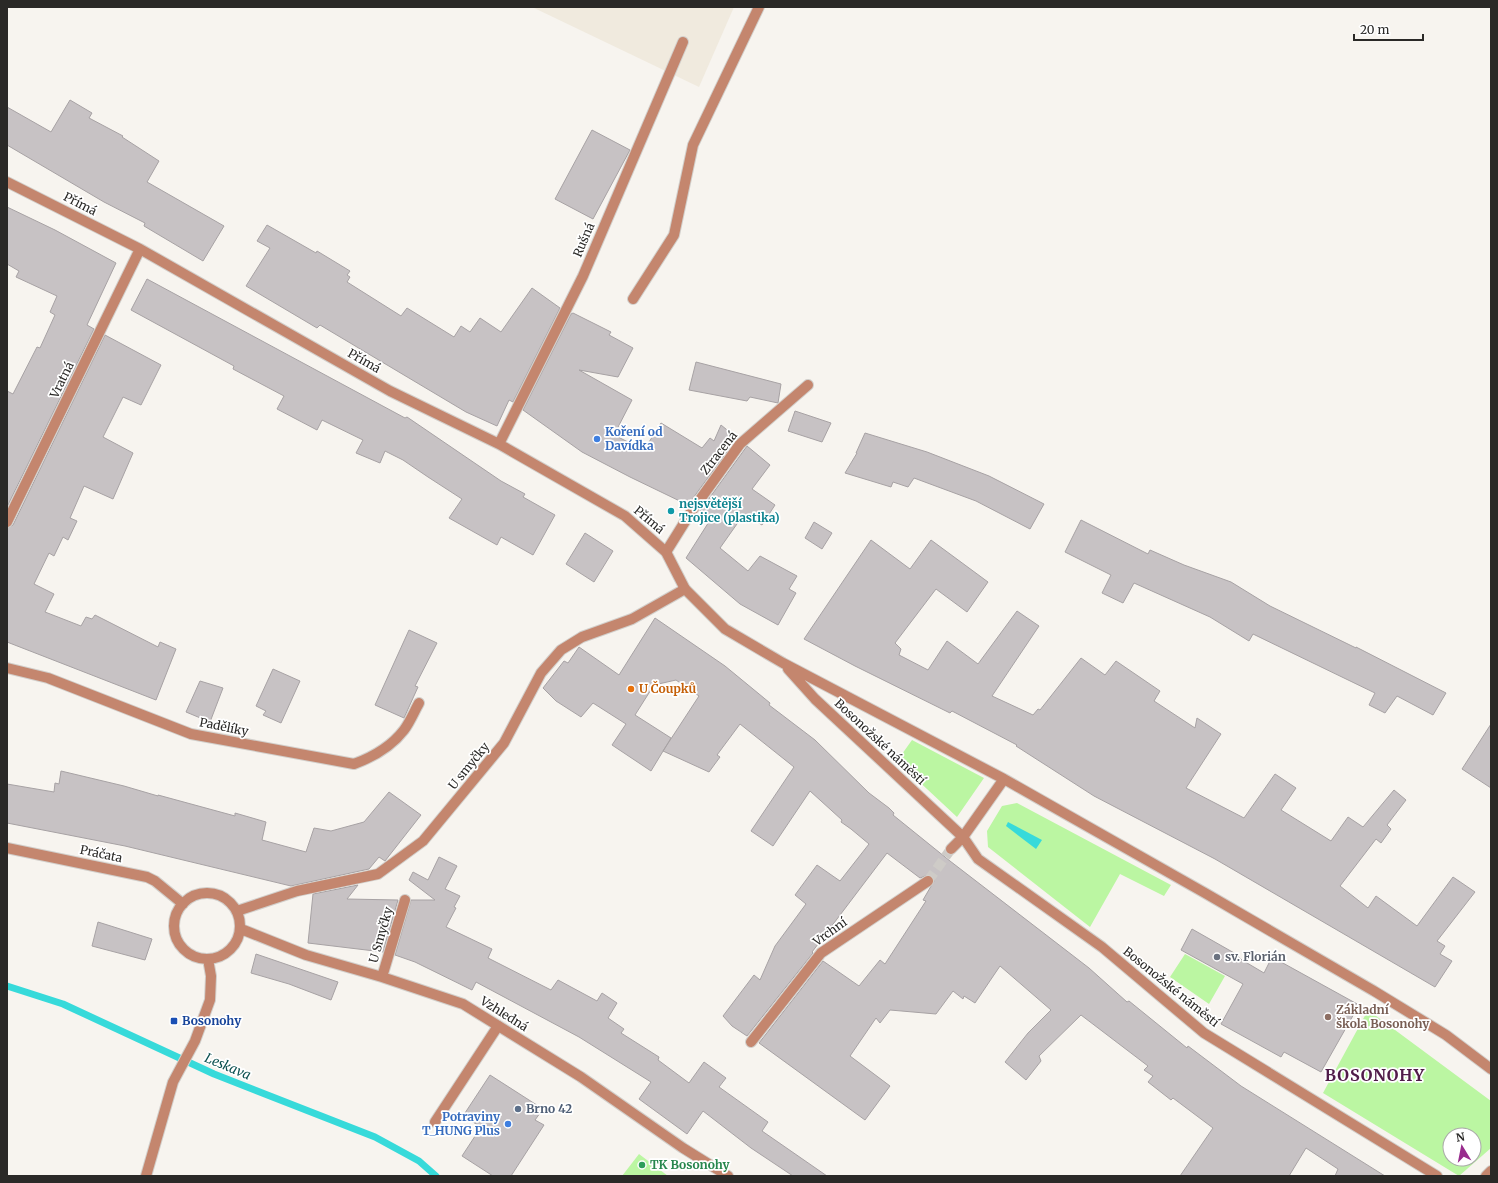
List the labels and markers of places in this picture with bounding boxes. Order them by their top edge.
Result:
place label: Koření od Davídka [605,424,663,453]
marker: Koření od Davídka [592,434,602,444]
place label: nejsvětější Trojice (plastika) [679,496,780,525]
marker: nejsvětější Trojice (plastika) [666,506,676,516]
place label: U Čoupků [639,680,696,696]
marker: U Čoupků [626,684,636,694]
place label: sv. Florián [1225,949,1286,964]
marker: sv. Florián [1212,952,1222,962]
place label: Základní škola Bosonohy [1336,1002,1430,1031]
marker: Základní škola Bosonohy [1323,1012,1333,1022]
place label: Bosonohy [182,1013,242,1028]
marker: Bosonohy [169,1016,179,1026]
place label: Brno 42 [526,1101,572,1116]
marker: Brno 42 [513,1104,523,1114]
place label: Potraviny T_HUNG Plus [422,1109,501,1138]
marker: Potraviny T_HUNG Plus [503,1119,513,1129]
place label: TK Bosonohy [650,1157,731,1172]
marker: TK Bosonohy [637,1160,647,1170]

